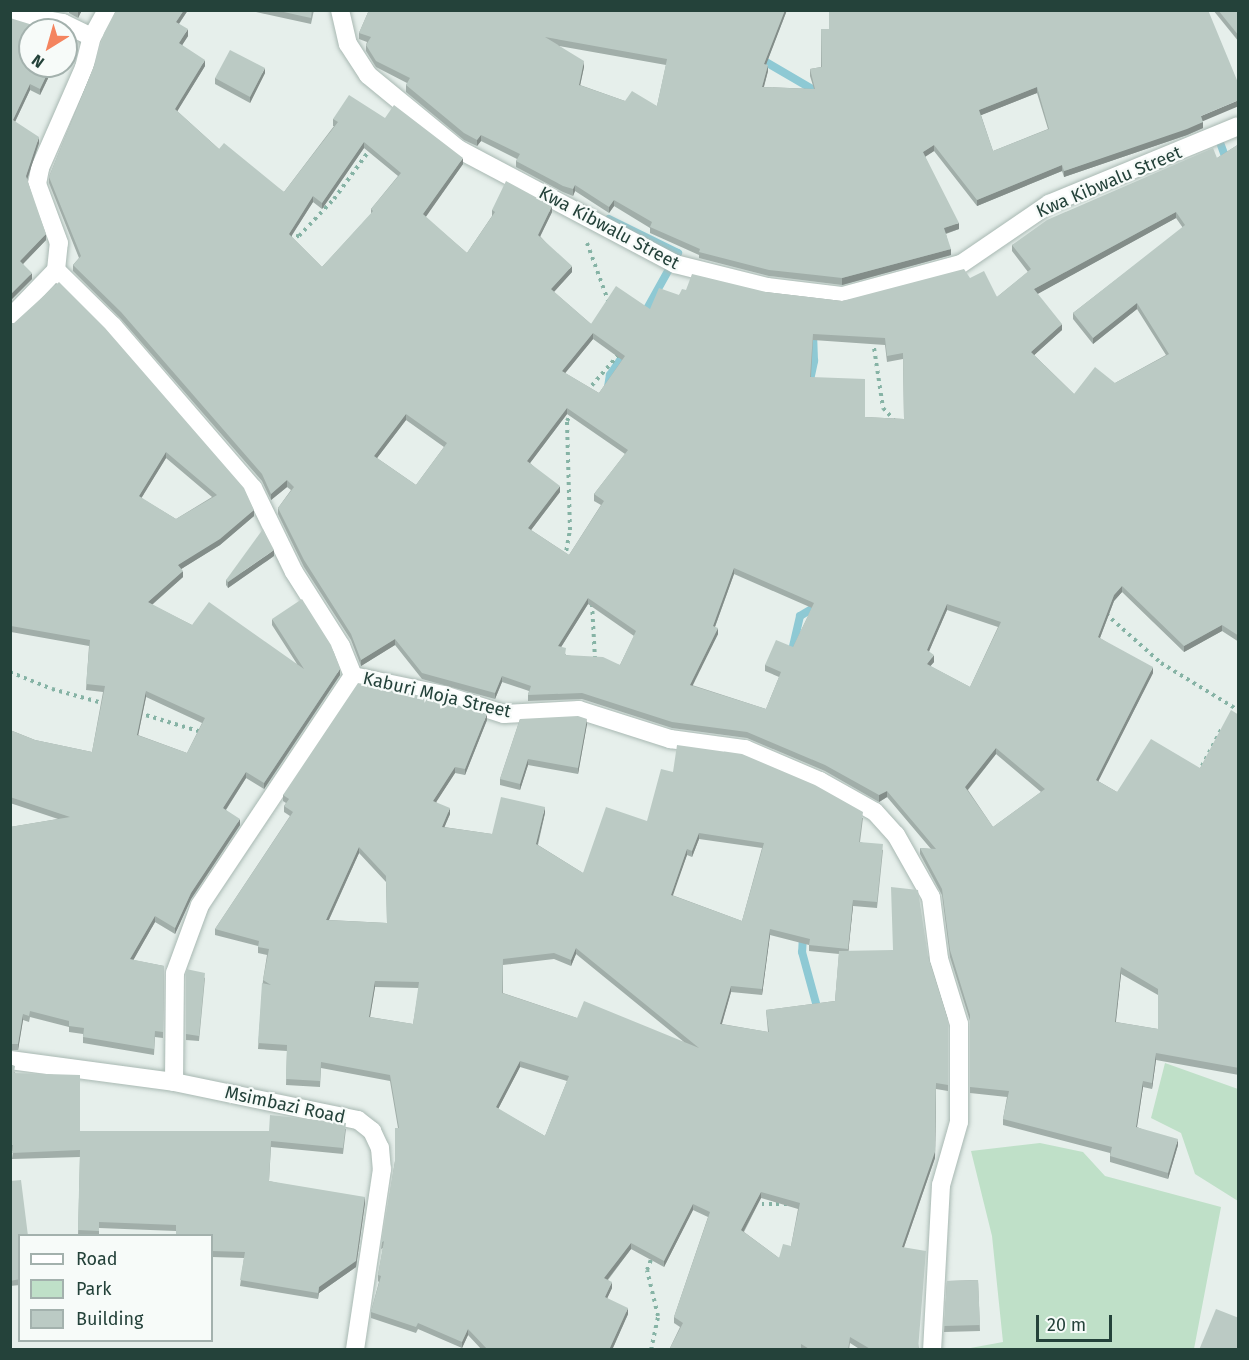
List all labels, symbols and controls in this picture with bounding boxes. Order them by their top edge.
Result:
north arrow [18,18,78,78]
text: N [28,50,48,72]
street label: Kwa Kibwalu Street [1033,142,1185,222]
street label: Kwa Kibwalu Street [535,182,683,274]
street label: Kaburi Moja Street [361,667,513,723]
street label: Msimbazi Road [223,1082,347,1128]
legend [18,1234,213,1342]
text: Road [76,1248,118,1270]
text: Park [76,1278,111,1300]
scale bar [1039,1303,1116,1341]
text: Building [76,1308,143,1330]
text: 20 m [1047,1314,1086,1336]

